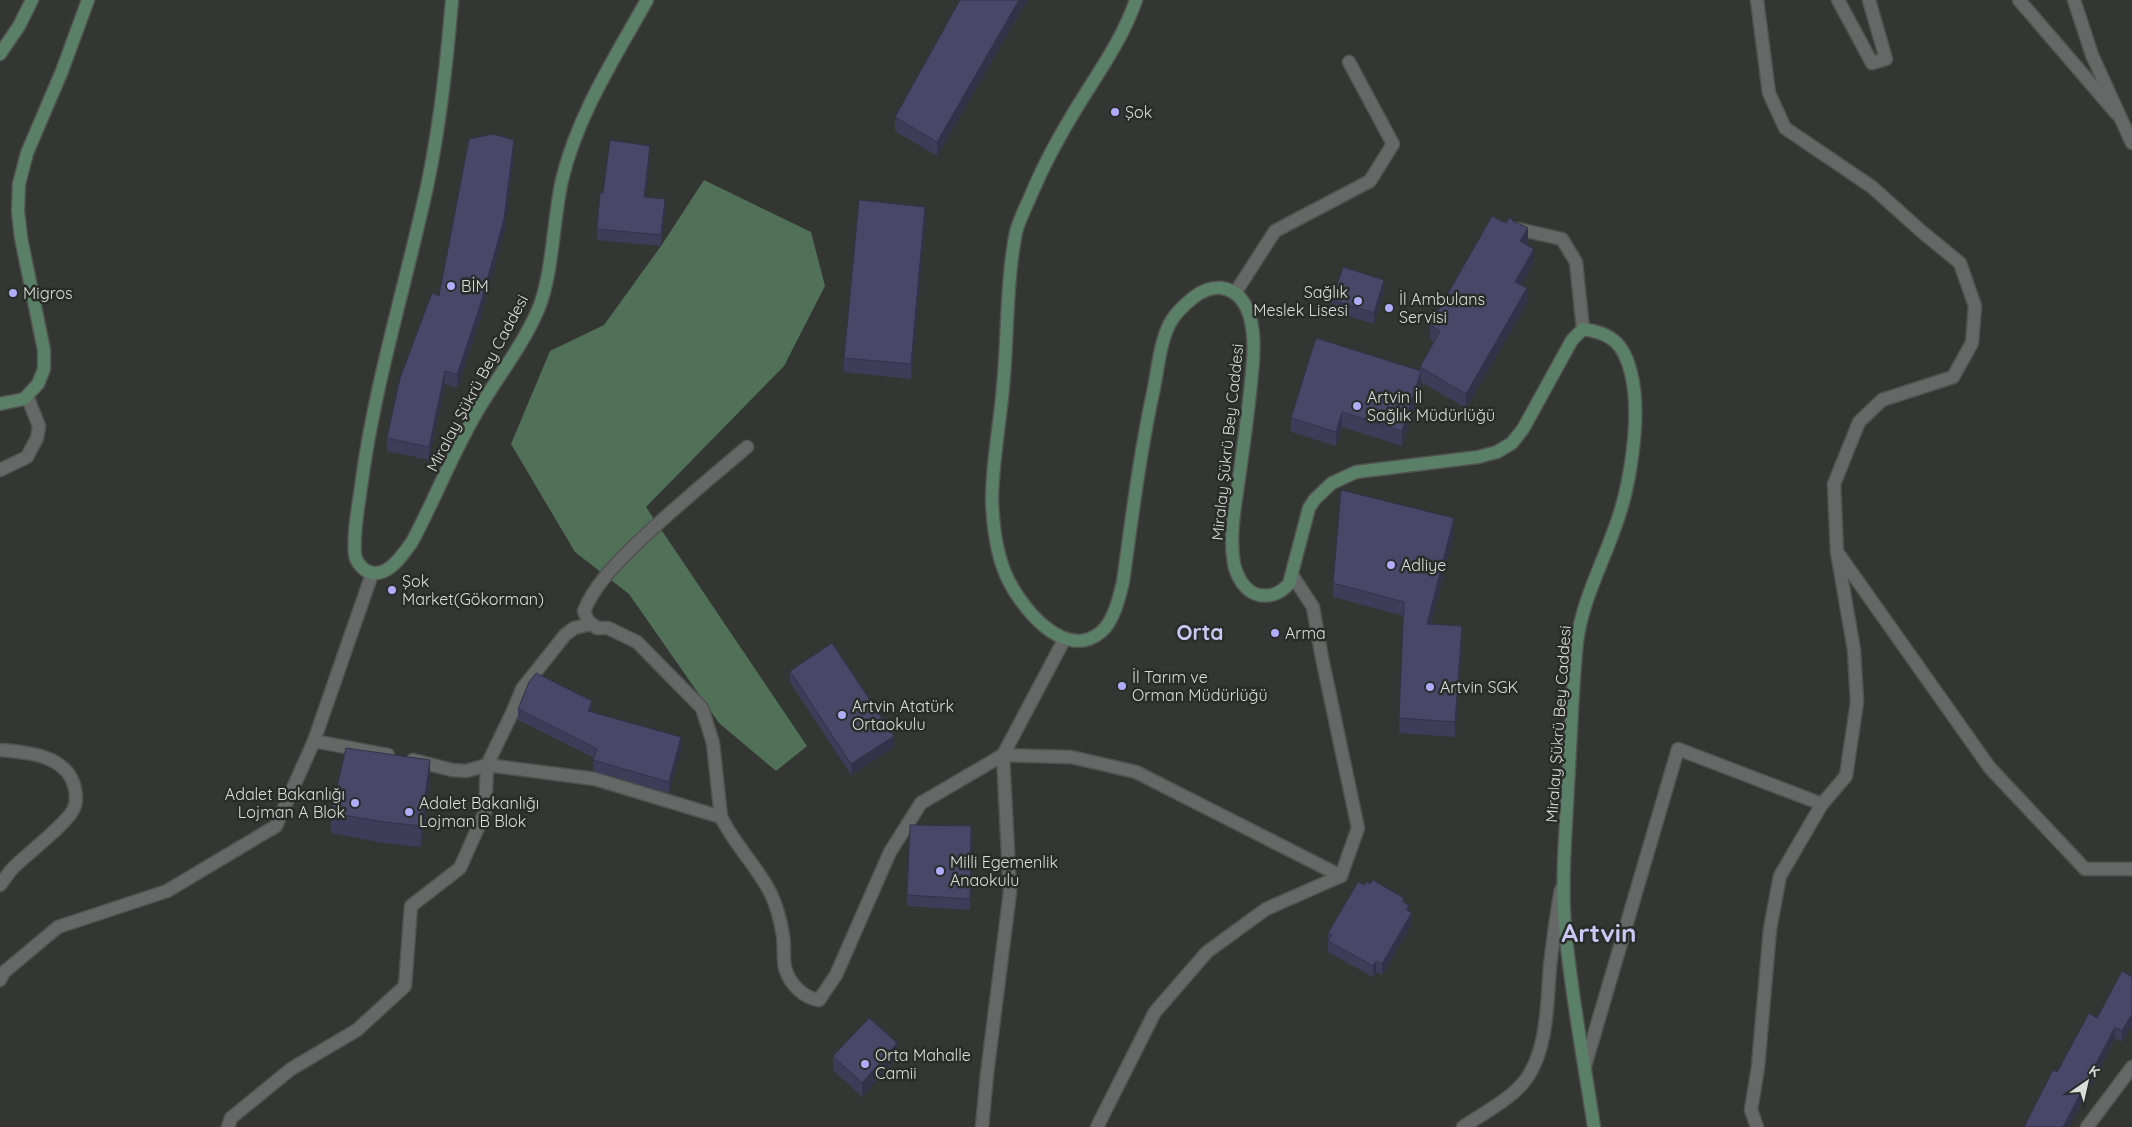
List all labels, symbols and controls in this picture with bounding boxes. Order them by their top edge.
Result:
place label: Şok [1125,102,1152,122]
marker: Şok [1109,106,1121,118]
place label: BİM [461,276,489,296]
marker: BİM [445,280,457,292]
place label: Sağlık Meslek Lisesi [1253,282,1348,320]
place label: Migros [23,283,73,303]
marker: Migros [7,287,19,299]
place label: İl Ambulans Servisi [1399,289,1485,327]
street label: Miralay Şükrü Bey Caddesi [422,291,532,475]
marker: Sağlık Meslek Lisesi [1352,295,1364,307]
marker: İl Ambulans Servisi [1383,302,1395,314]
street label: Miralay Şükrü Bey Caddesi [1207,343,1247,541]
place label: Artvin İl Sağlık Müdürlüğü [1367,387,1495,425]
marker: Artvin İl Sağlık Müdürlüğü [1351,400,1363,412]
place label: Adliye [1401,555,1446,575]
marker: Adliye [1385,559,1397,571]
place label: Şok Market(Gökorman) [402,571,544,609]
marker: Şok Market(Gökorman) [386,584,398,596]
district label: Orta [1177,619,1223,645]
place label: Arma [1285,623,1326,643]
street label: Miralay Şükrü Bey Caddesi [1541,625,1575,823]
marker: Arma [1269,627,1281,639]
place label: İl Tarım ve Orman Müdürlüğü [1132,667,1268,705]
place label: Artvin SGK [1440,677,1519,697]
marker: İl Tarım ve Orman Müdürlüğü [1116,680,1128,692]
marker: Artvin SGK [1424,681,1436,693]
place label: Artvin Atatürk Ortaokulu [852,696,954,734]
marker: Artvin Atatürk Ortaokulu [836,709,848,721]
place label: Adalet Bakanlığı Lojman A Blok [225,784,345,822]
place label: Adalet Bakanlığı Lojman B Blok [419,793,539,831]
marker: Adalet Bakanlığı Lojman A Blok [349,797,361,809]
marker: Adalet Bakanlığı Lojman B Blok [403,806,415,818]
place label: Milli Egemenlik Anaokulu [950,852,1058,890]
marker: Milli Egemenlik Anaokulu [934,865,946,877]
district label: Artvin [1562,916,1636,949]
place label: Orta Mahalle Camii [875,1045,971,1083]
north arrow [2062,1057,2112,1107]
marker: Orta Mahalle Camii [859,1058,871,1070]
text: K [2085,1061,2103,1081]

